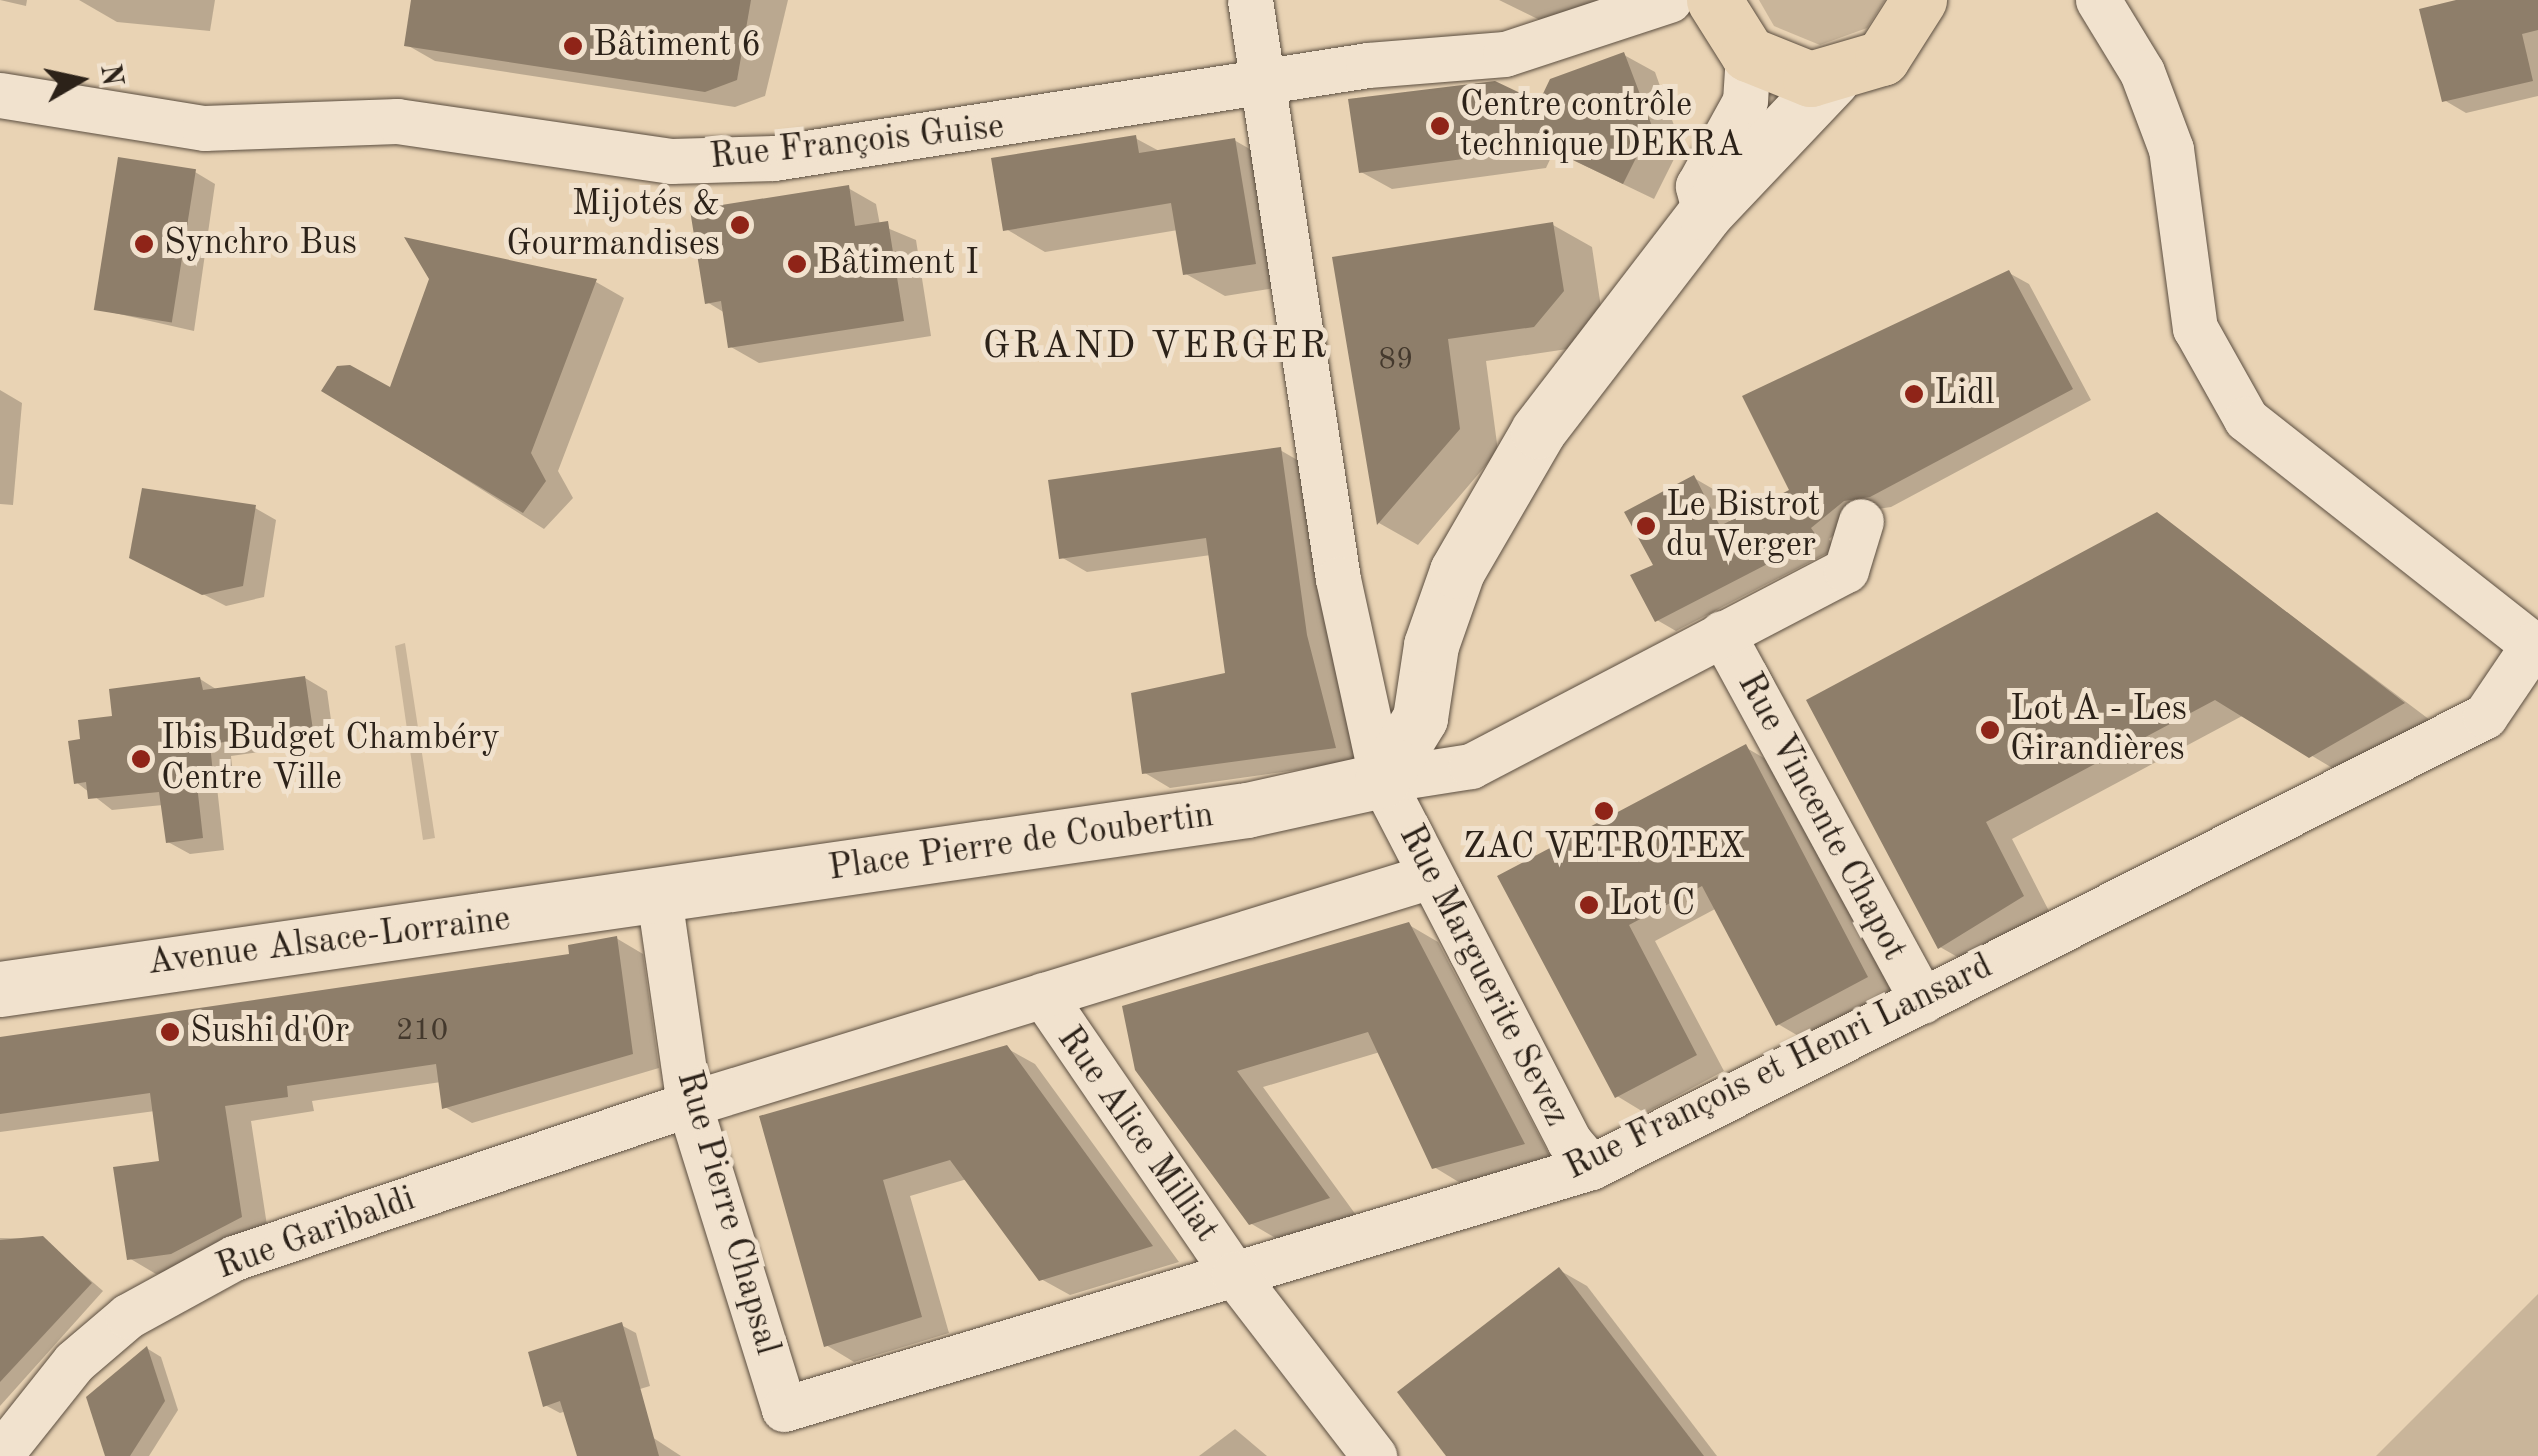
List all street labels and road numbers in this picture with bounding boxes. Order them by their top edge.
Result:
street label: Rue François Guise [708,107,1006,179]
street label: Rue Vincente Chapot [1727,666,1915,968]
street label: Place Pierre de Coubertin [826,795,1216,891]
street label: Rue Marguerite Sevez [1389,818,1577,1134]
street label: Avenue Alsace-Lorraine [145,899,513,985]
street label: Rue François et Henri Lansard [1559,946,1999,1190]
street label: Rue Alice Milliat [1047,1019,1227,1251]
street label: Rue Pierre Chapsal [666,1066,788,1360]
street label: Rue Garibaldi [211,1179,421,1289]

